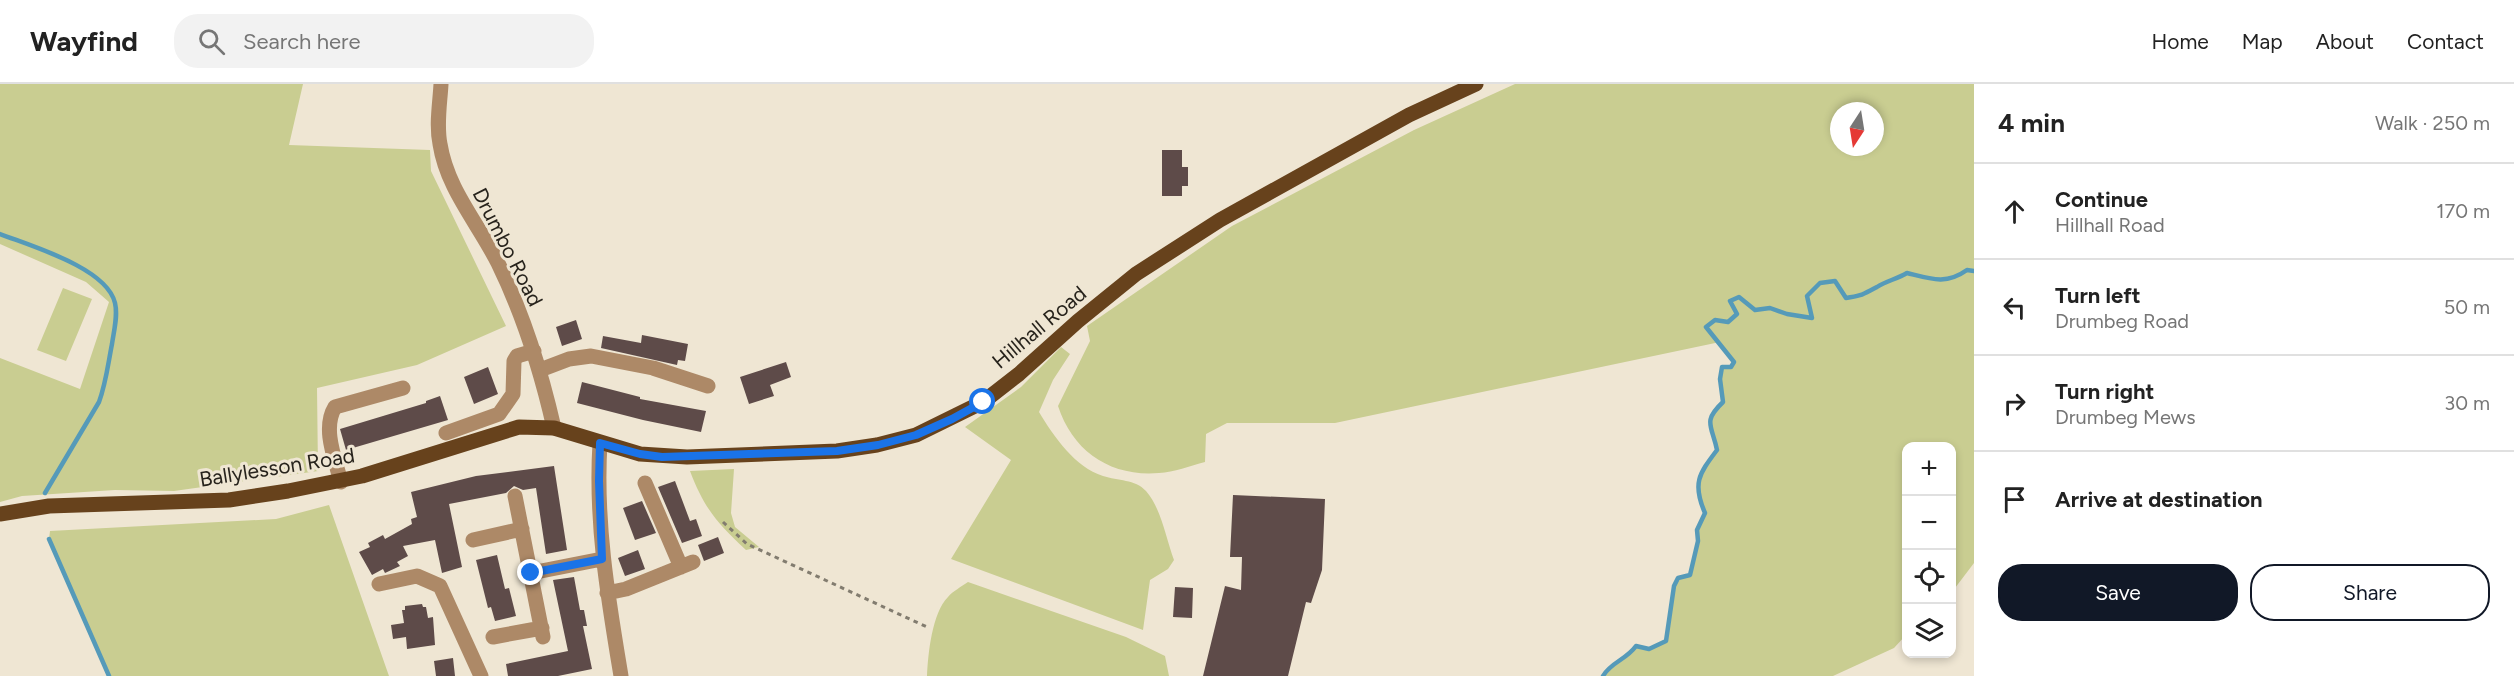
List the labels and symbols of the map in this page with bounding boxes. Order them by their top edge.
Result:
north arrow [1830,102,1884,156]
street label: Drumbo Road [468,184,548,310]
street label: Hillhall Road [987,280,1091,374]
route start [969,388,995,414]
street label: Ballylesson Road [198,442,356,492]
route end [517,559,543,585]

